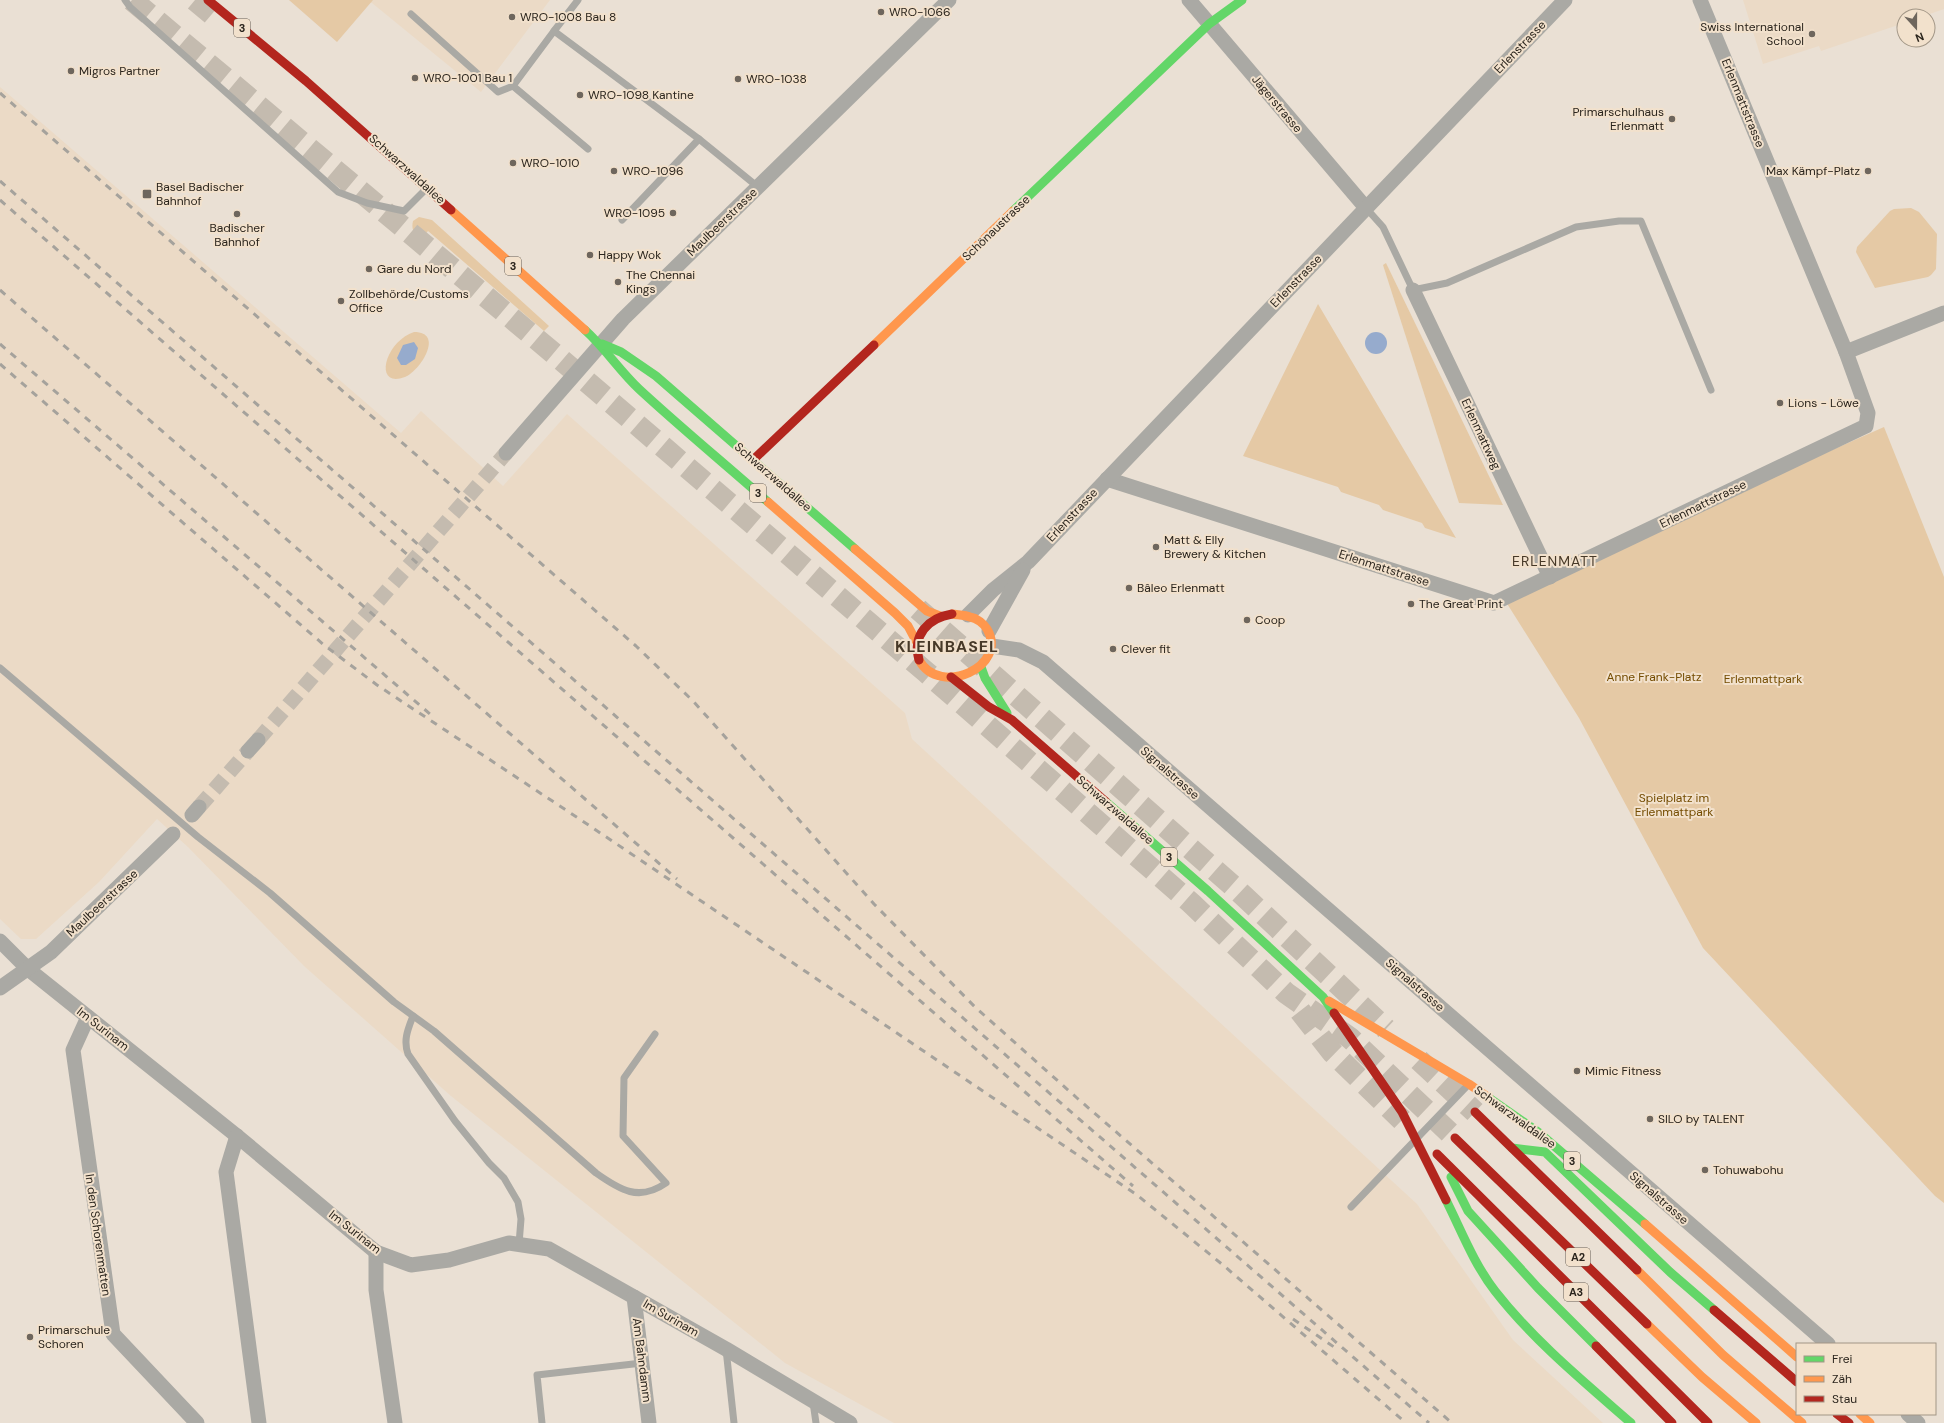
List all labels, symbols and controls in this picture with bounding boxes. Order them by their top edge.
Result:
place label: WRO-1066 [889,4,951,20]
marker: WRO-1066 [876,7,886,17]
north arrow [1896,8,1936,48]
place label: WRO-1008 Bau 8 [520,9,616,25]
marker: WRO-1008 Bau 8 [507,12,517,22]
street label: Erlenstrasse [1491,17,1549,77]
road number: 3 [234,19,250,37]
place label: Swiss International School [1700,19,1804,49]
marker: Swiss International School [1807,29,1817,39]
text: N [1913,29,1926,45]
street label: Erlenmattstrasse [1718,56,1768,150]
place label: Migros Partner [79,63,160,79]
marker: Migros Partner [66,66,76,76]
place label: WRO-1001 Bau 1 [423,70,512,86]
place label: WRO-1038 [746,71,807,87]
street label: Jägerstrasse [1248,72,1306,136]
marker: WRO-1001 Bau 1 [410,73,420,83]
marker: WRO-1038 [733,74,743,84]
place label: WRO-1098 Kantine [588,87,694,103]
marker: WRO-1098 Kantine [575,90,585,100]
place label: Primarschulhaus Erlenmatt [1572,104,1664,134]
marker: Primarschulhaus Erlenmatt [1667,114,1677,124]
street label: Schwarzwaldallee [365,130,449,208]
place label: WRO-1010 [521,155,579,171]
marker: WRO-1010 [508,158,518,168]
place label: WRO-1096 [622,163,684,179]
place label: Max Kämpf-Platz [1766,163,1860,179]
marker: WRO-1096 [609,166,619,176]
marker: Max Kämpf-Platz [1863,166,1873,176]
place label: Basel Badischer Bahnhof [156,179,244,209]
street label: Maulbeerstrasse [683,184,761,260]
marker: Basel Badischer Bahnhof [141,188,153,200]
street label: Schönaustrasse [959,191,1033,264]
place label: WRO-1095 [604,205,665,221]
marker: WRO-1095 [668,208,678,218]
marker: Badischer Bahnhof [232,209,242,219]
place label: Badischer Bahnhof [209,220,265,250]
place label: Happy Wok [598,247,661,263]
marker: Happy Wok [585,250,595,260]
street label: Erlenstrasse [1267,251,1325,311]
road number: 3 [505,257,521,275]
place label: Gare du Nord [377,261,452,277]
marker: Gare du Nord [364,264,374,274]
place label: The Chennai Kings [626,267,695,297]
marker: The Chennai Kings [613,277,623,287]
place label: Zollbehörde/Customs Office [349,286,469,316]
marker: Zollbehörde/Customs Office [336,296,346,306]
place label: Lions - Löwe [1788,395,1859,411]
street label: Erlenmattweg [1458,396,1505,472]
marker: Lions - Löwe [1775,398,1785,408]
street label: Schwarzwaldallee [731,439,815,515]
street label: Erlenmattstrasse [1657,476,1749,532]
road number: 3 [750,484,766,502]
street label: Erlenstrasse [1043,485,1101,545]
place label: Matt & Elly Brewery & Kitchen [1164,532,1266,562]
marker: Matt & Elly Brewery & Kitchen [1151,542,1161,552]
street label: Erlenmattstrasse [1337,546,1432,590]
district label: ERLENMATT [1512,552,1598,570]
place label: Bâleo Erlenmatt [1137,580,1225,596]
marker: Bâleo Erlenmatt [1124,583,1134,593]
place label: The Great Print [1419,596,1503,612]
marker: The Great Print [1406,599,1416,609]
place label: Coop [1255,612,1285,628]
marker: Coop [1242,615,1252,625]
district label: KLEINBASEL [895,636,999,657]
place label: Clever fit [1121,641,1171,657]
marker: Clever fit [1108,644,1118,654]
park label: Anne Frank-Platz [1607,669,1701,685]
park label: Erlenmattpark [1724,671,1802,687]
street label: Signalstrasse [1137,743,1203,803]
street label: Schwarzwaldallee [1073,772,1157,848]
park label: Spielplatz im Erlenmattpark [1635,790,1713,820]
road number: 3 [1161,848,1177,866]
street label: Maulbeerstrasse [63,866,141,940]
street label: Signalstrasse [1382,955,1448,1015]
street label: Im Surinam [74,1004,132,1054]
place label: Mimic Fitness [1585,1063,1661,1079]
marker: Mimic Fitness [1572,1066,1582,1076]
street label: Schwarzwaldallee [1471,1082,1559,1152]
place label: SILO by TALENT [1658,1111,1745,1127]
marker: SILO by TALENT [1645,1114,1655,1124]
road number: 3 [1564,1152,1580,1170]
place label: Tohuwabohu [1713,1162,1784,1178]
marker: Tohuwabohu [1700,1165,1710,1175]
street label: Signalstrasse [1626,1168,1692,1228]
street label: In den Schorenmatten [82,1173,115,1297]
street label: Im Surinam [326,1207,384,1257]
road number: A2 [1566,1248,1590,1266]
road number: A3 [1564,1283,1588,1301]
street label: Im Surinam [640,1296,702,1340]
street label: Am Bahndamm [629,1317,655,1403]
place label: Primarschule Schoren [38,1322,110,1352]
marker: Primarschule Schoren [25,1332,35,1342]
legend [1796,1343,1936,1415]
text: Frei [1832,1351,1852,1367]
text: Zäh [1832,1371,1852,1387]
text: Stau [1832,1391,1857,1407]

